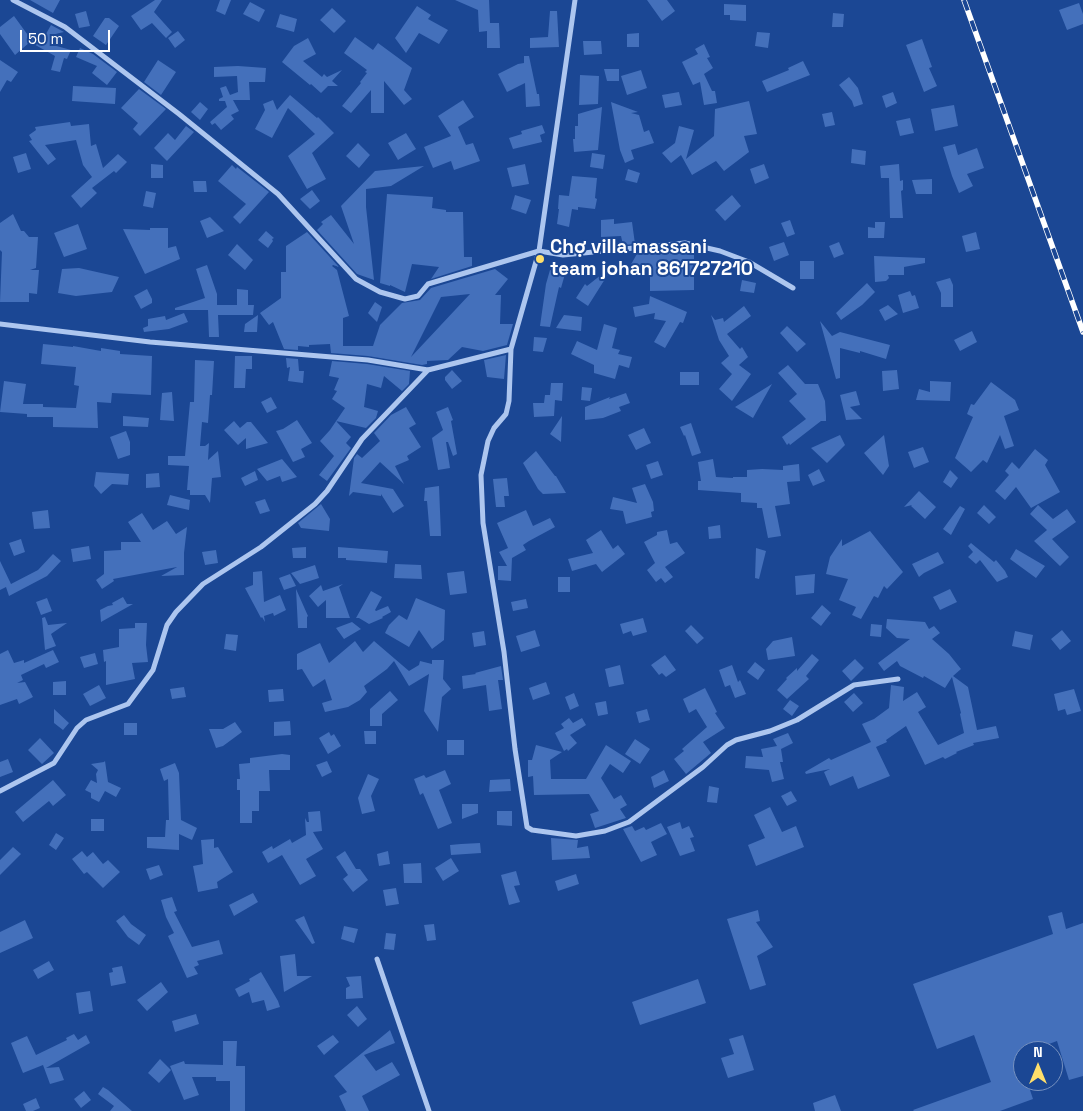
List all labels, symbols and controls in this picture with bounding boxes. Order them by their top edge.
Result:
scale bar [22,20,112,52]
text: 50 m [28,29,63,48]
place label: Chợ villa massani team johan 861727210 [550,237,753,281]
marker: Chợ villa massani team johan 861727210 [534,253,546,265]
north arrow [1013,1041,1063,1091]
text: N [1033,1043,1043,1061]

